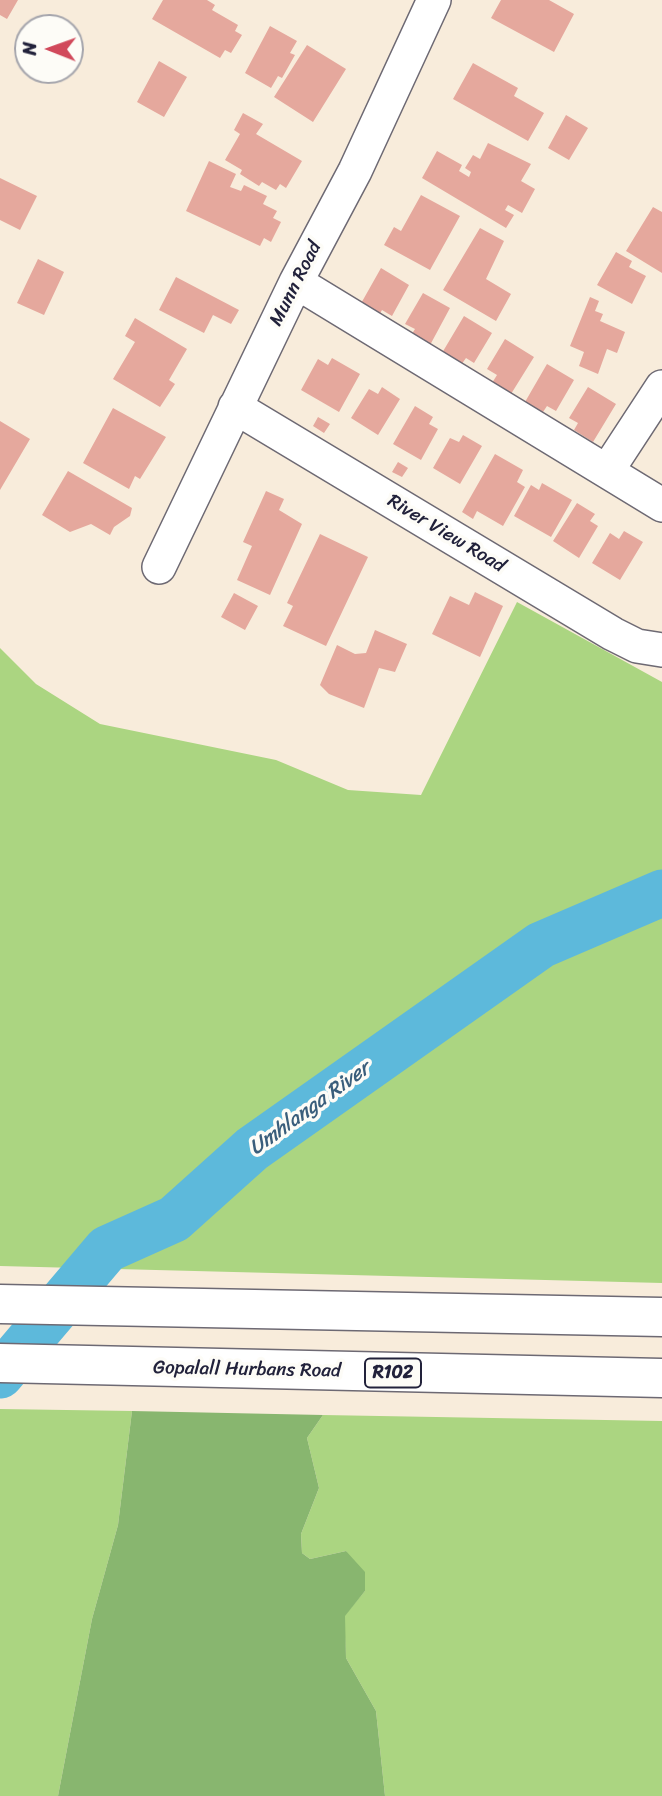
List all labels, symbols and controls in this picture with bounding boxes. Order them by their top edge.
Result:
north arrow [14,14,84,84]
text: N [13,42,46,56]
street label: Munn Road [265,238,327,330]
street label: River View Road [383,490,509,578]
water label: Umhlanga River [245,1057,375,1161]
street label: Gopalall Hurbans Road [153,1357,341,1383]
road number: R102 [365,1358,421,1388]

